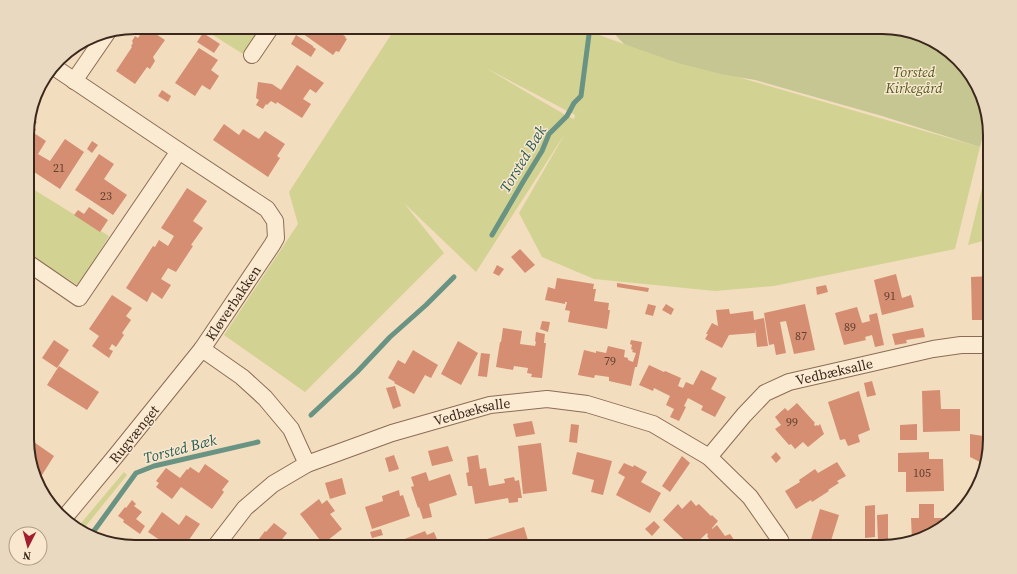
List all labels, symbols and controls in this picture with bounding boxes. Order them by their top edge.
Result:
park label: Torsted Kirkegård [885,62,943,98]
water label: Torsted Bæk [494,120,551,196]
house number: 21 [53,160,65,176]
house number: 23 [100,188,112,204]
street label: Kløverbakken [200,261,266,345]
house number: 91 [884,288,896,304]
house number: 89 [844,319,856,335]
house number: 87 [795,328,807,344]
house number: 79 [604,353,616,369]
street label: Vedbæksalle [794,353,875,390]
street label: Vedbæksalle [431,393,511,431]
street label: Rugvænget [104,400,164,467]
house number: 99 [786,414,798,430]
water label: Torsted Bæk [141,428,220,468]
house number: 105 [913,465,931,481]
north arrow [8,526,48,566]
text: N [22,548,32,563]

